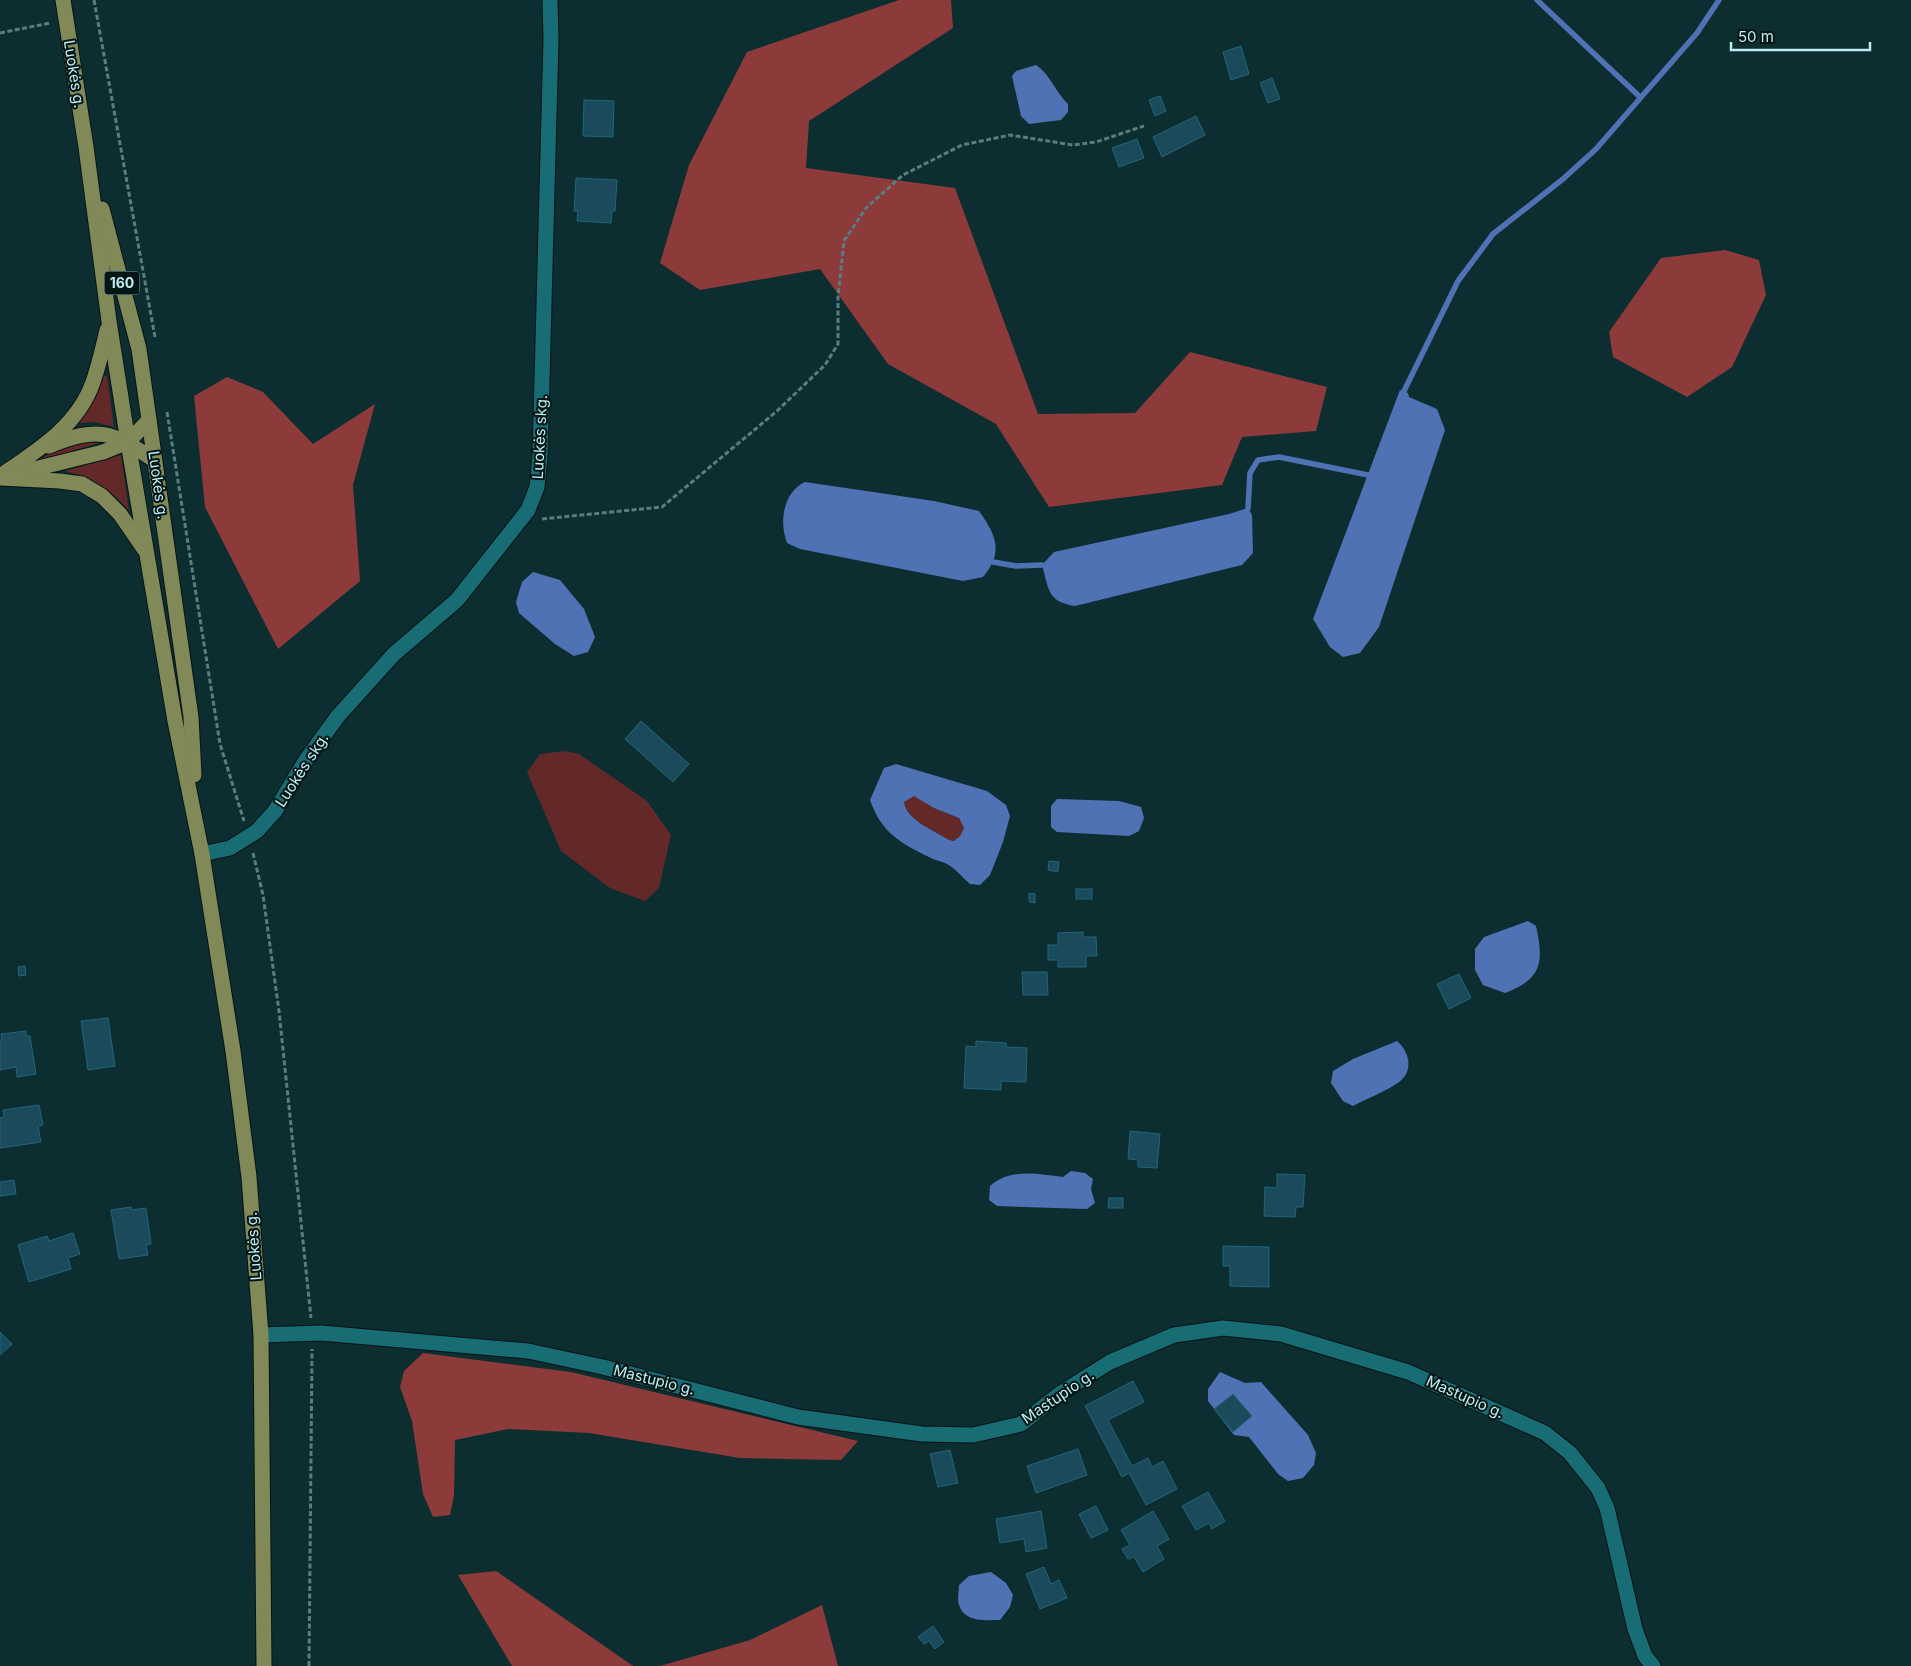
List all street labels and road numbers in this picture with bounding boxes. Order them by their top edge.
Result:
street label: Luokės g. [60,39,89,109]
road number: 160 [104,272,140,294]
street label: Luokės skg. [528,394,551,480]
street label: Luokės g. [144,450,173,520]
street label: Luokės skg. [271,729,333,810]
street label: Luokės g. [242,1211,265,1281]
street label: Mastupio g. [611,1360,697,1399]
street label: Mastupio g. [1018,1365,1098,1428]
street label: Mastupio g. [1423,1371,1507,1422]

